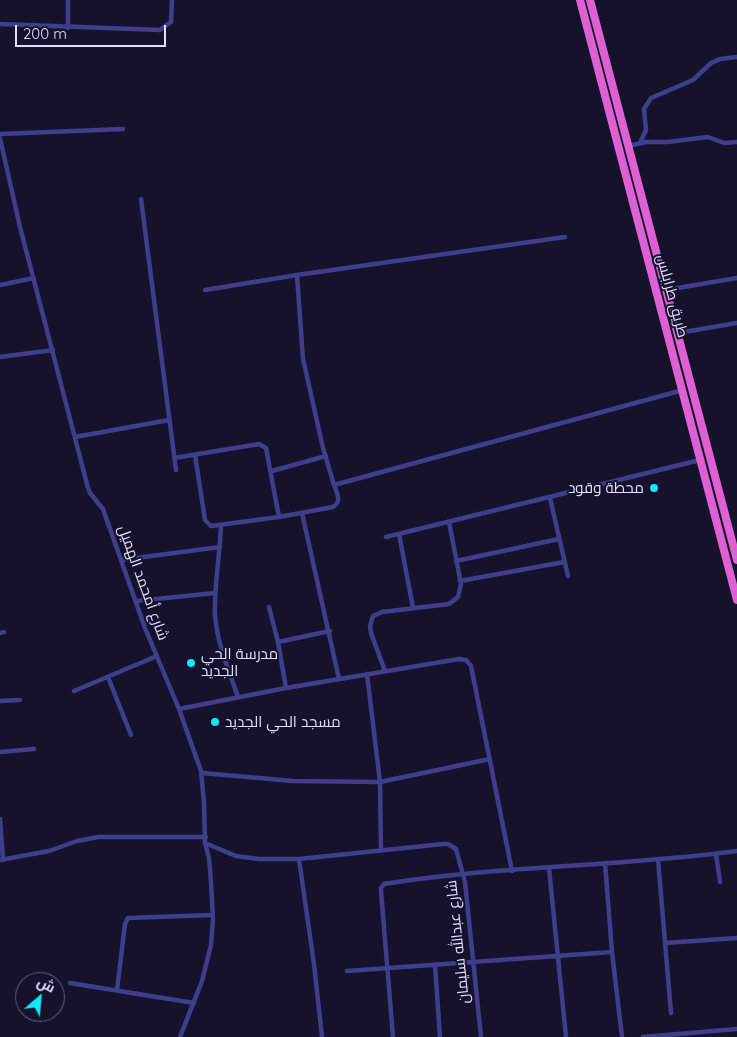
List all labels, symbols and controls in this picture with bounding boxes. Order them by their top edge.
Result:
scale bar [18,15,169,47]
text: 200 m [23,24,67,43]
street label: طريق طرابلس [652,252,692,340]
place label: محطة وقود [568,479,644,497]
marker: محطة وقود [648,482,660,494]
street label: شارع أمحمد الهميل [114,523,172,643]
place label: مدرسة الحي الجديد [201,645,278,680]
marker: مدرسة الحي الجديد [185,657,197,669]
place label: مسجد الحي الجديد [225,713,341,731]
marker: مسجد الحي الجديد [209,716,221,728]
street label: شارع عبدالله سليمان [443,879,473,1005]
north arrow [15,972,65,1022]
text: ش [34,972,58,997]

